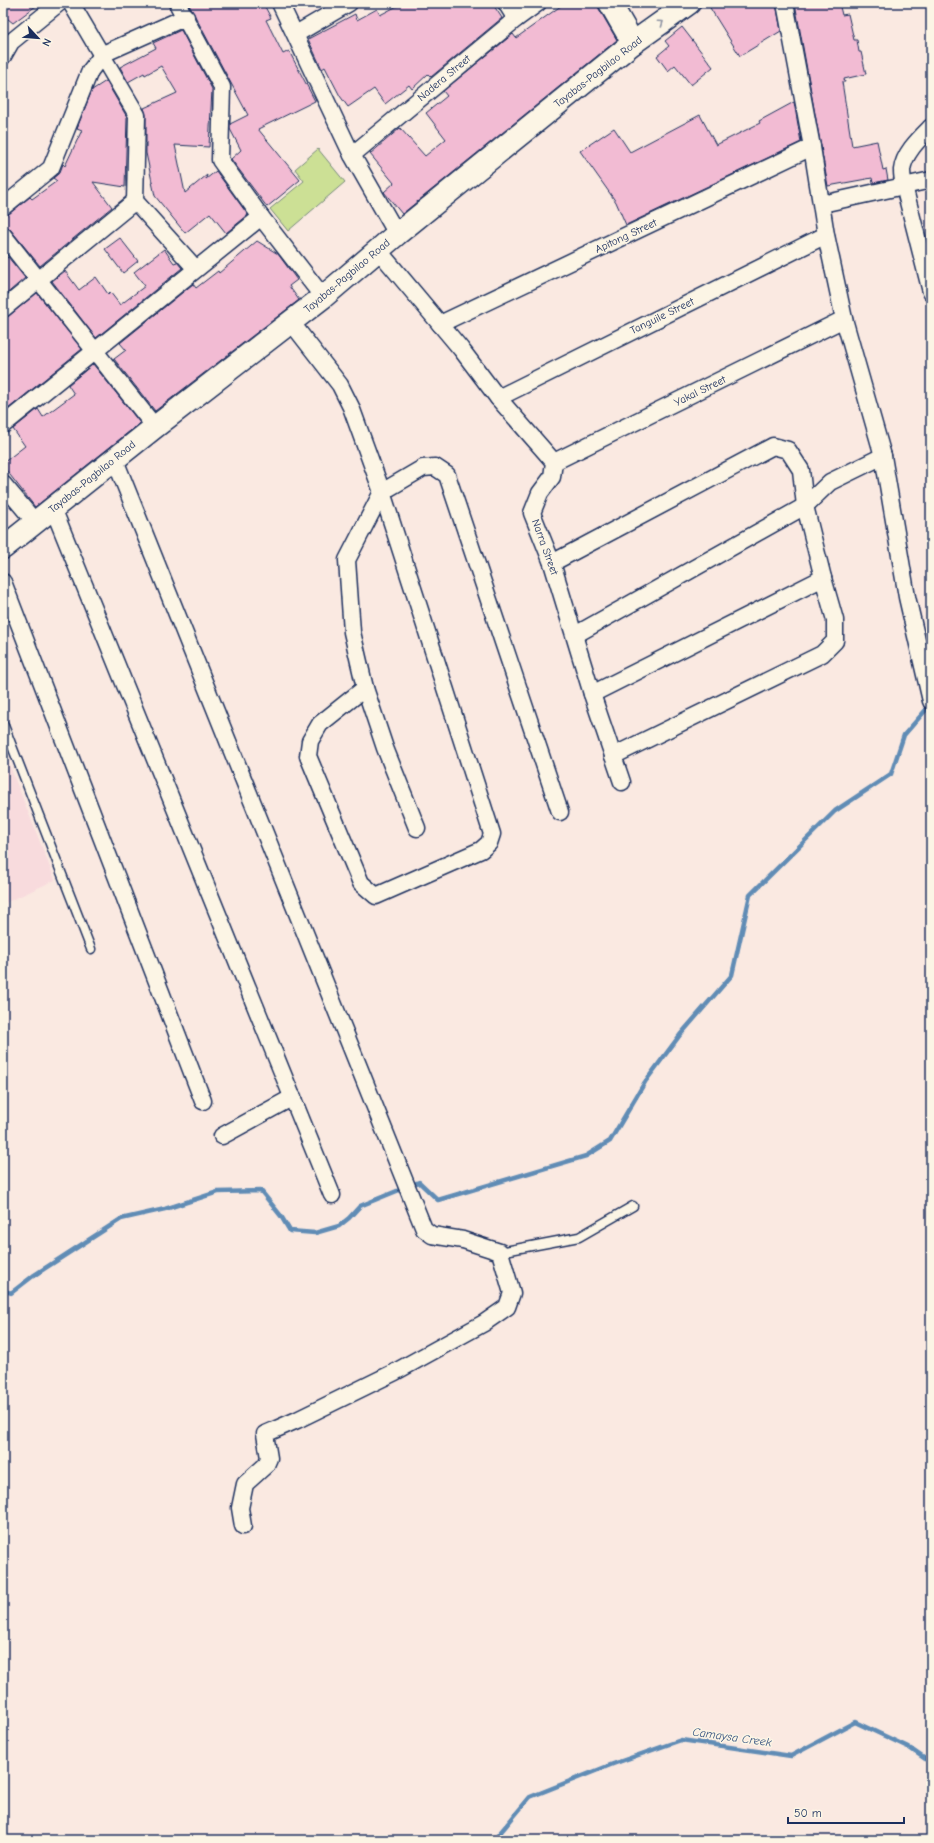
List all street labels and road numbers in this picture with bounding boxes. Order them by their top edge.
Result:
street label: Tayabas-Pagbilao Road [551,33,645,110]
street label: Nadera Street [415,51,474,104]
street label: Apitong Street [593,216,660,256]
street label: Tayabas-Pagbilao Road [301,236,393,316]
street label: Tanguile Street [628,295,697,337]
street label: Yakal Street [672,373,729,409]
street label: Tayabas-Pagbilao Road [46,438,138,516]
street label: Narra Street [529,517,561,577]

